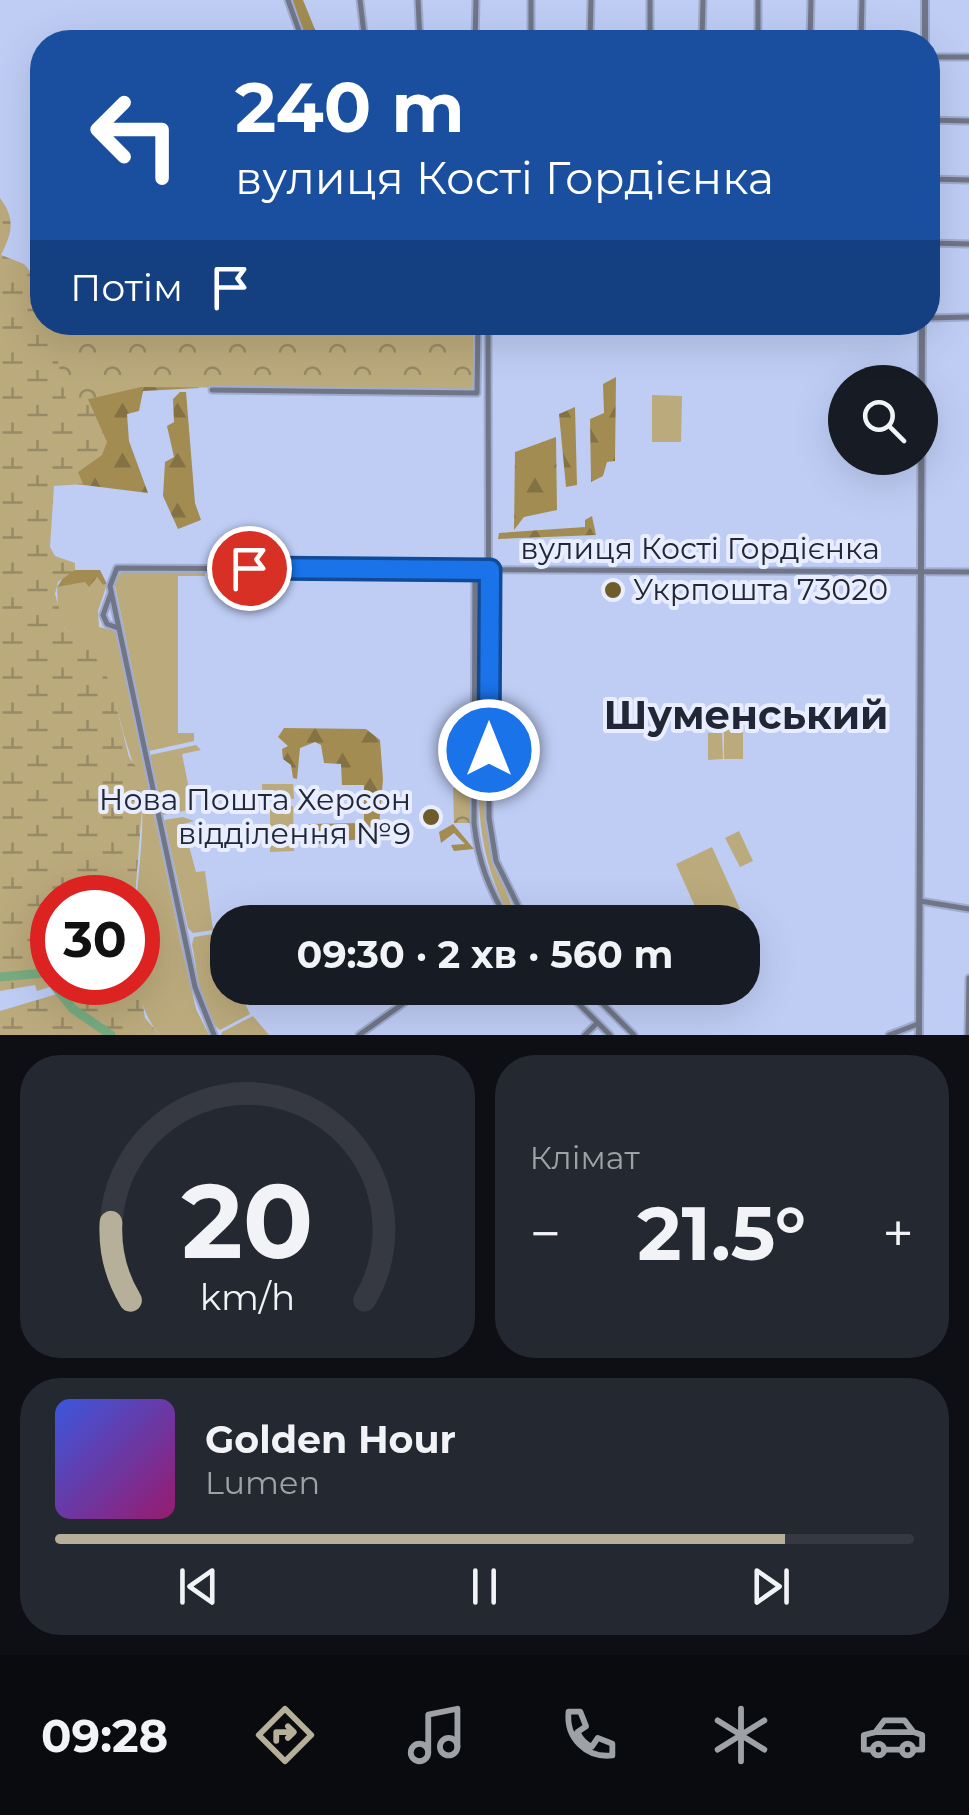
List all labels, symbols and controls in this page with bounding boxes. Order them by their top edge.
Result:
text: 240 m [235,64,465,150]
icon: left [70,70,200,200]
text: вулиця Кості Гордієнка [235,150,774,205]
icon: arrive [203,260,258,315]
text: Потім [70,264,183,311]
map controls [828,365,938,475]
button: search [828,365,938,475]
pin [207,526,292,611]
street label: вулиця Кості Гордієнка [520,530,880,567]
icon: arrive [222,541,277,596]
place label: Укрпошта 73020 [633,571,888,608]
marker: Укрпошта 73020 [602,579,624,601]
district label: Шуменський [604,690,888,739]
position arrow [437,698,541,802]
place label: Нова Пошта Херсон відділення №9 [99,781,411,852]
marker: Нова Пошта Херсон відділення №9 [420,806,442,828]
speed limit sign: 30 [30,875,160,1005]
text: 09:30 · 2 хв · 560 m [297,931,673,978]
text: Клімат [530,1138,640,1177]
text: 20 [181,1157,313,1284]
text: 21.5° [637,1187,806,1279]
text: − [530,1200,561,1267]
text: + [882,1200,914,1267]
text: km/h [200,1275,295,1319]
text: Golden Hour [205,1416,456,1463]
text: Lumen [205,1463,320,1502]
icon: previous [171,1559,226,1614]
icon: pause [457,1559,512,1614]
icon: next [743,1559,798,1614]
icon: directions [250,1700,320,1770]
icon: music [402,1700,472,1770]
icon: phone [554,1700,624,1770]
icon: climate [706,1700,776,1770]
icon: car [858,1700,928,1770]
text: 09:28 [41,1708,168,1763]

